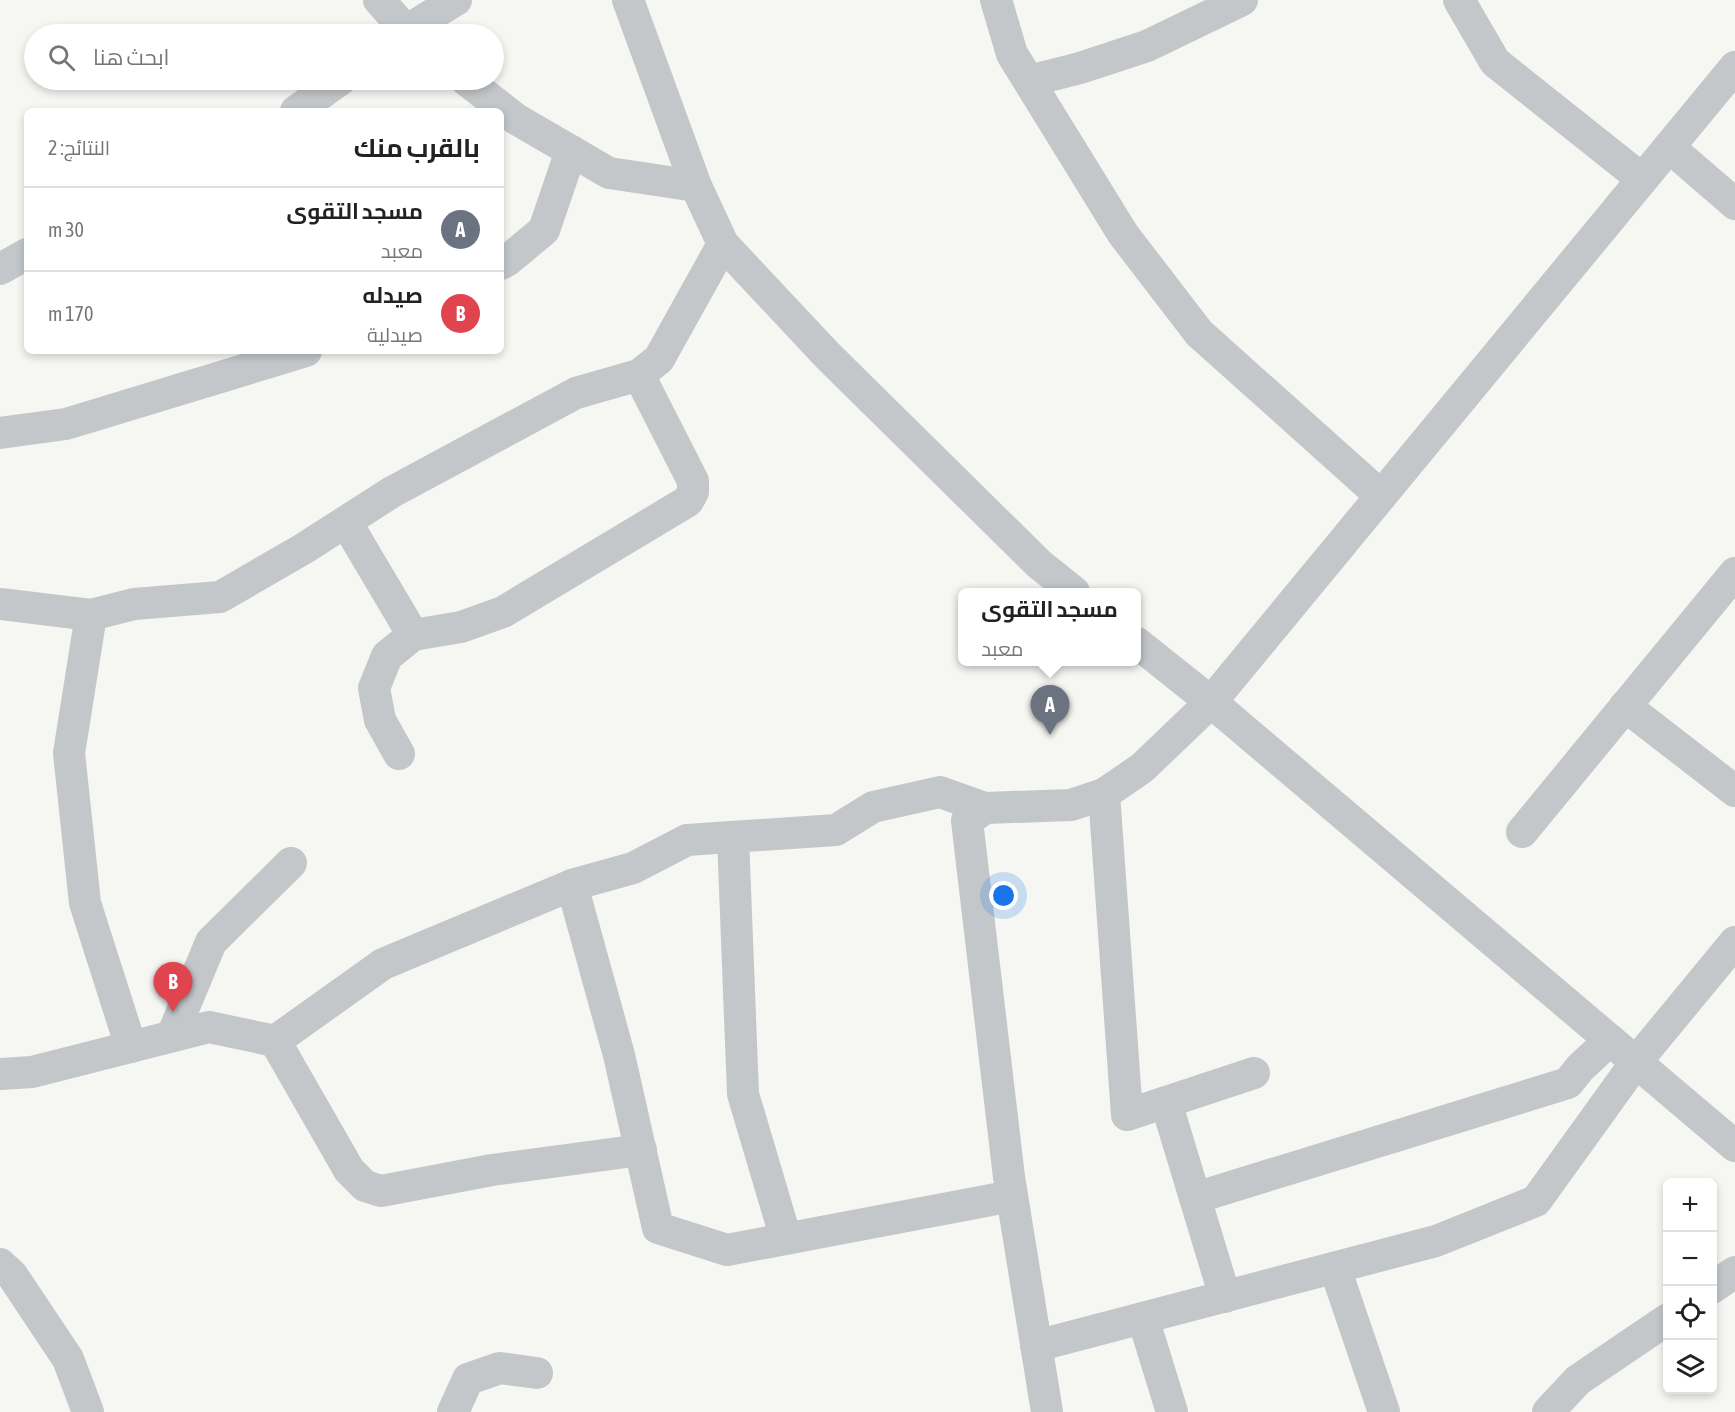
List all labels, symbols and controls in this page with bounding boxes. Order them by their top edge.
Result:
search box [24,24,504,90]
icon: search [45,41,78,74]
text: ابحث هنا [93,44,170,70]
text: بالقرب منك [354,133,480,163]
text: النتائج: 2 [48,136,110,159]
text: مسجد التقوى [287,198,423,224]
text: 30 m [48,218,84,241]
text: A [456,218,465,241]
text: معبد [381,239,423,262]
text: صيدله [362,282,423,308]
text: 170 m [48,302,93,325]
text: B [456,302,465,325]
text: صيدلية [367,323,423,346]
popup [958,588,1141,666]
text: مسجد التقوى [981,596,1118,622]
text: معبد [981,637,1023,660]
pin: A [1030,686,1070,735]
your location [989,881,1018,910]
pin: B [154,962,192,1012]
map controls [1663,1178,1717,1394]
button: + [1663,1178,1717,1232]
button: − [1663,1232,1717,1286]
button: locate [1663,1286,1717,1340]
button: layers [1663,1340,1717,1394]

